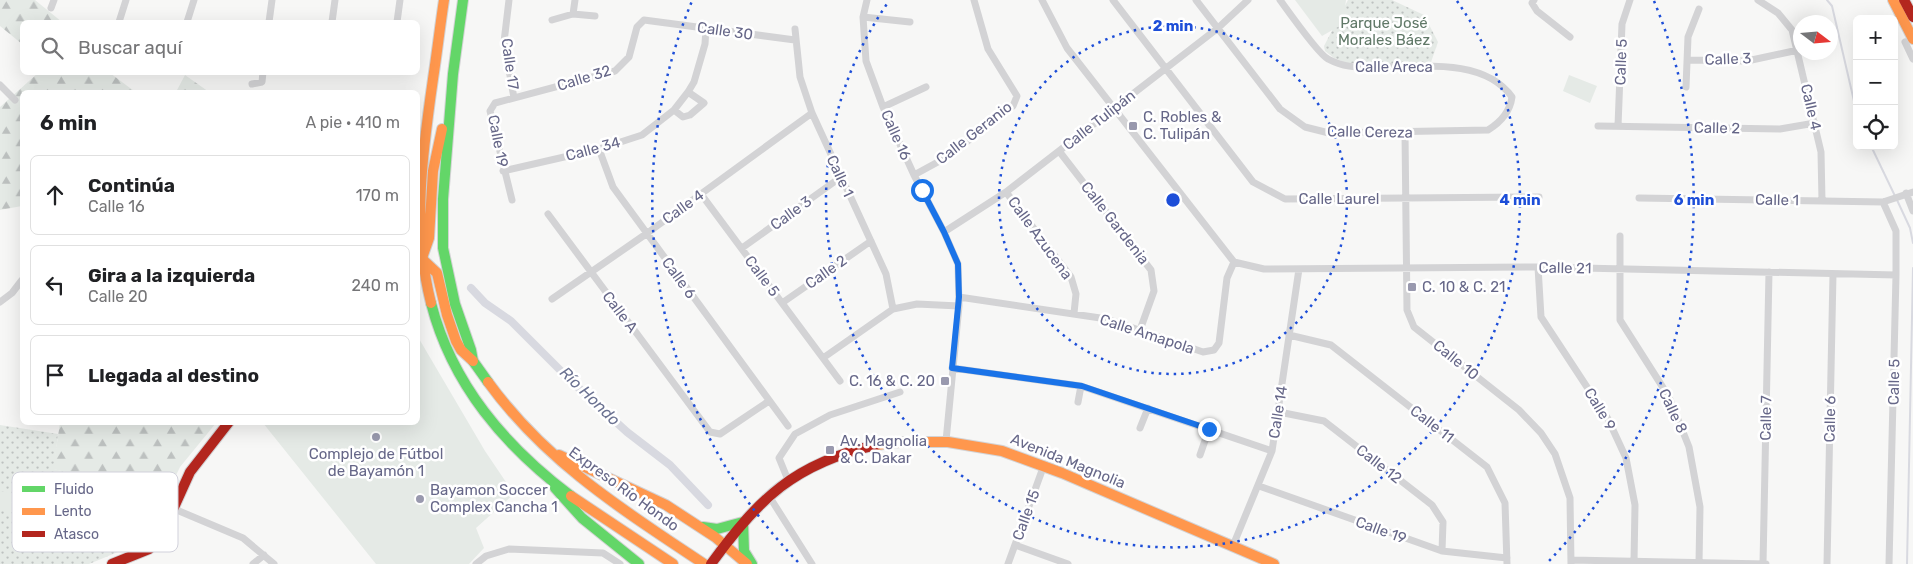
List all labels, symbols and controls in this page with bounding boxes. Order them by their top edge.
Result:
park label: Parque José Morales Báez [1338,14,1430,49]
north arrow [1793,15,1838,60]
map controls [1853,15,1898,150]
button: + [1853,15,1898,60]
text: 2 min [1153,17,1193,35]
street label: Calle 30 [696,18,754,44]
search box [20,20,420,75]
icon: search [38,34,66,62]
text: Buscar aquí [78,36,182,59]
street label: Calle 17 [497,37,523,91]
street label: Calle 5 [1611,38,1631,86]
street label: Calle 3 [1704,49,1752,69]
street label: Calle Areca [1355,58,1433,76]
button: − [1853,60,1898,105]
street label: Calle 32 [555,61,613,95]
street label: Calle 4 [1797,82,1825,132]
street label: Calle Tulipán [1059,86,1139,154]
street label: Calle Geranio [932,98,1016,168]
button: locate [1853,105,1898,150]
street label: Calle 16 [877,107,915,163]
place label: C. Robles & C. Tulipán [1143,108,1222,143]
text: 6 min [40,110,97,135]
text: A pie · 410 m [306,113,400,132]
street label: Calle 19 [484,113,512,169]
street label: Calle 2 [1694,119,1741,137]
marker: C. Robles & C. Tulipán [1127,120,1139,132]
street label: Calle Cereza [1327,122,1413,142]
street label: Calle 34 [564,133,622,165]
street label: Calle 1 [823,152,857,200]
text: Continúa [88,174,175,197]
street label: Calle Gardenia [1077,178,1153,268]
route start [911,179,934,202]
icon: ahead [41,181,69,209]
text: 170 m [356,186,399,205]
street label: Calle 4 [659,186,707,228]
street label: Calle Laurel [1299,190,1380,208]
centre of rings [1164,191,1182,209]
text: 4 min [1499,191,1541,209]
text: 6 min [1674,191,1714,209]
street label: Calle 1 [1755,191,1799,209]
street label: Calle 3 [767,192,815,234]
street label: Calle Azucena [1004,193,1076,283]
text: Calle 16 [88,197,145,216]
street label: Calle 2 [802,251,850,293]
street label: Calle 5 [741,252,783,300]
street label: Calle 6 [658,254,700,302]
street label: Calle 21 [1538,259,1592,277]
text: Gira a la izquierda [88,264,255,287]
icon: left [41,271,69,299]
text: 240 m [352,276,399,295]
place label: C. 10 & C. 21 [1422,278,1505,296]
marker: C. 10 & C. 21 [1406,281,1418,293]
text: Calle 20 [88,287,148,306]
street label: Calle A [599,288,641,336]
street label: Calle Amapola [1097,310,1197,358]
street label: Calle 10 [1430,336,1482,384]
street label: Calle 5 [1885,358,1903,405]
icon: arrive [41,361,69,389]
water label: Río Hondo [556,363,624,429]
text: Llegada al destino [88,364,259,387]
place label: C. 16 & C. 20 [849,372,935,390]
marker: C. 16 & C. 20 [939,375,951,387]
street label: Calle 14 [1265,384,1291,440]
street label: Calle 9 [1580,384,1620,434]
street label: Calle 8 [1655,386,1691,436]
street label: Calle 7 [1757,395,1775,441]
street label: Calle 6 [1821,396,1839,442]
street label: Calle 11 [1407,401,1457,447]
route end [1198,418,1221,441]
street label: Avenida Magnolia [1008,430,1128,492]
marker: Complejo de Fútbol de Bayamón 1 [370,431,382,443]
place label: Av. Magnolia & C. Dakar [840,432,927,467]
street label: Calle 12 [1353,441,1406,487]
street label: Expreso Río Hondo [565,443,683,535]
marker: Av. Magnolia & C. Dakar [824,444,836,456]
place label: Complejo de Fútbol de Bayamón 1 [309,445,443,480]
legend [12,472,178,552]
text: Fluido [54,481,94,498]
place label: Bayamon Soccer Complex Cancha 1 [430,481,558,516]
street label: Calle 15 [1008,487,1044,543]
marker: Bayamon Soccer Complex Cancha 1 [414,493,426,505]
text: Lento [54,503,91,520]
street label: Calle 19 [1353,512,1409,548]
text: Atasco [54,526,99,543]

